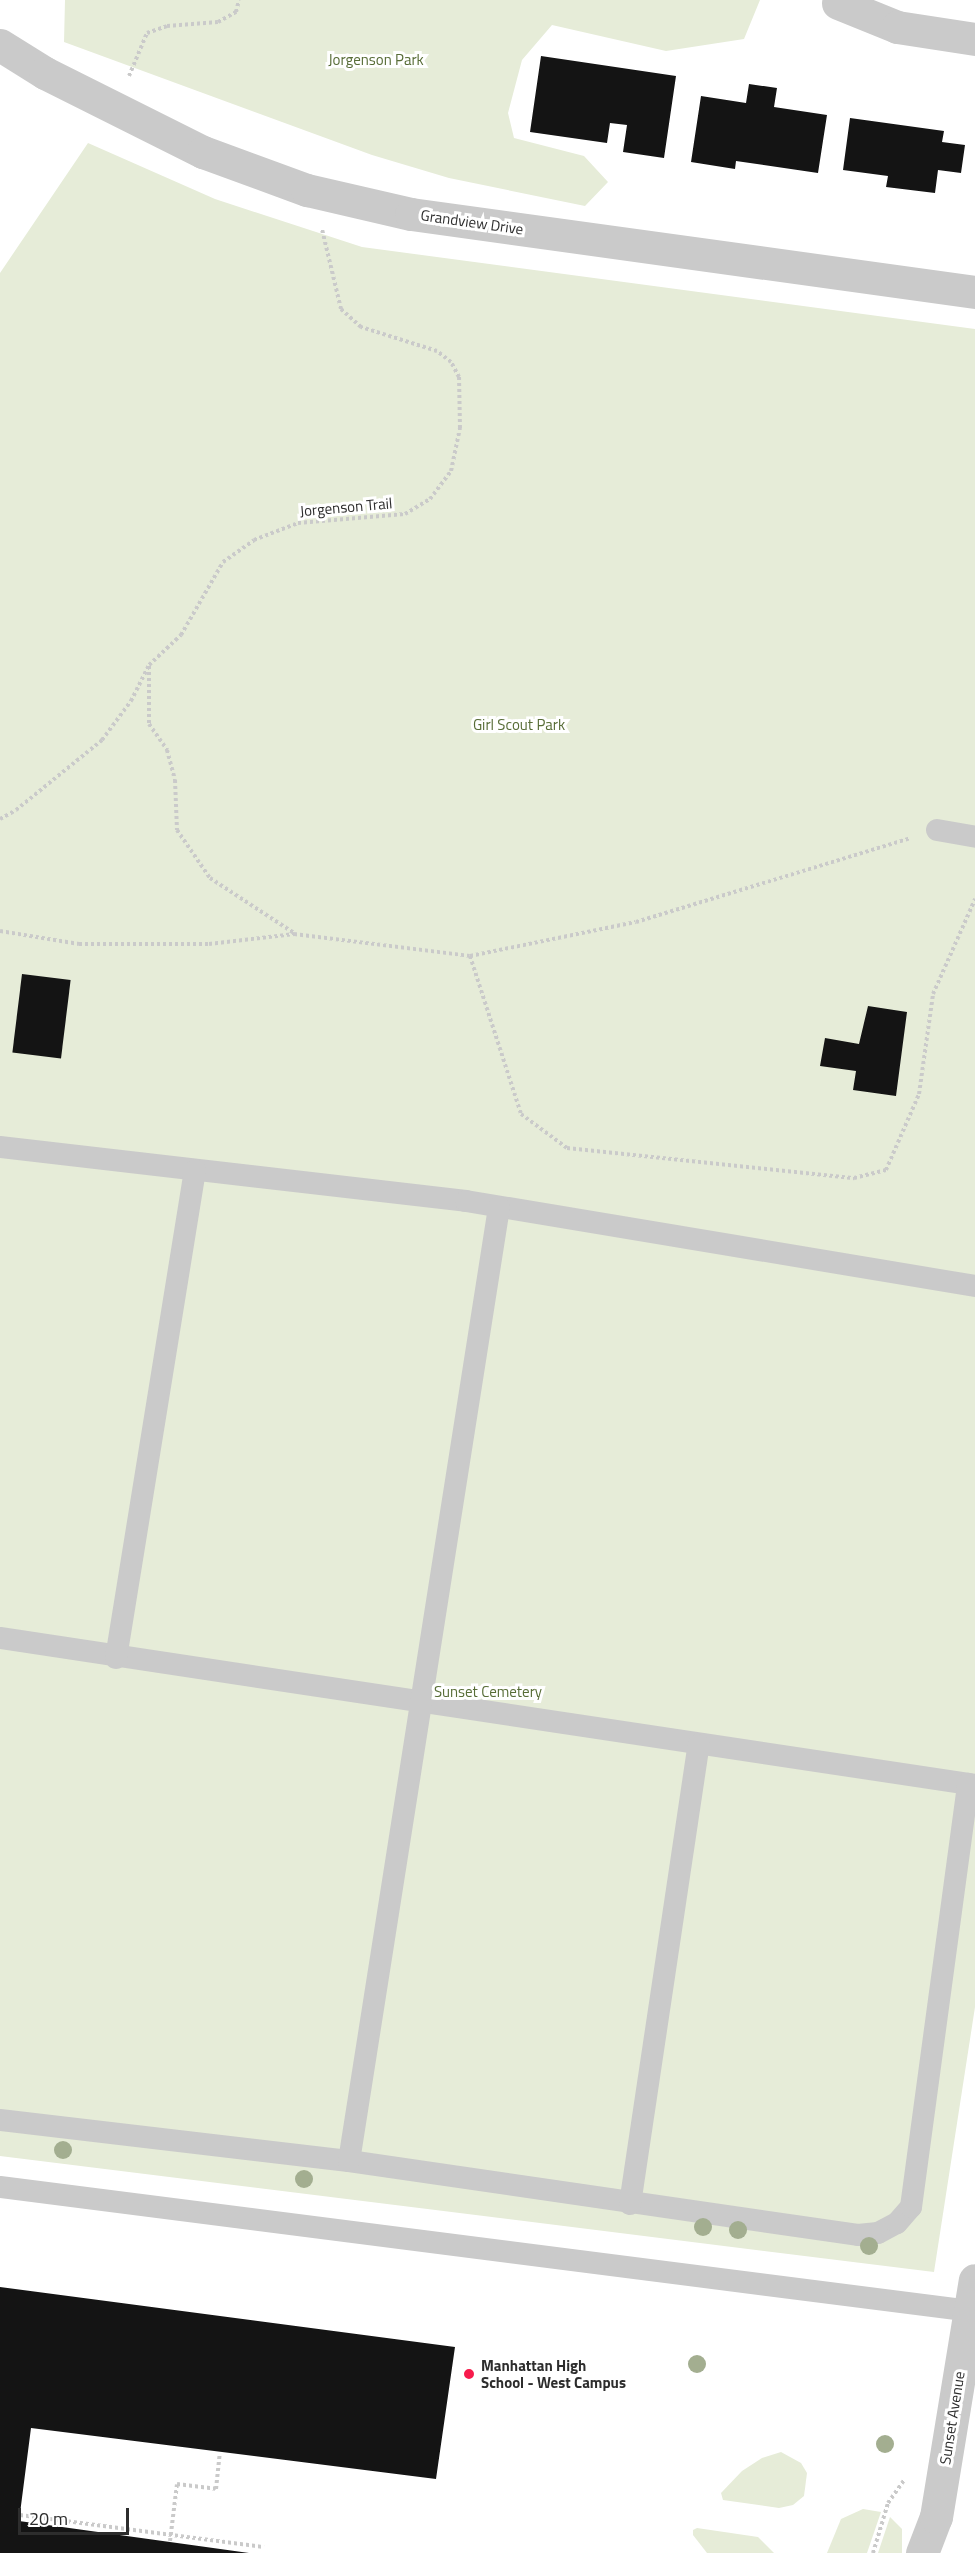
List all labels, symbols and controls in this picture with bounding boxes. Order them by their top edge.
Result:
park label: Jorgenson Park [328,51,424,69]
street label: Grandview Drive [420,206,524,238]
street label: Jorgenson Trail [299,494,393,520]
park label: Girl Scout Park [473,716,565,734]
park label: Sunset Cemetery [434,1683,542,1701]
place label: Manhattan High School - West Campus [481,2356,626,2391]
marker: Manhattan High School - West Campus [462,2367,476,2381]
street label: Sunset Avenue [936,2370,968,2466]
scale bar [21,2496,132,2534]
text: 20 m [29,2505,68,2532]

